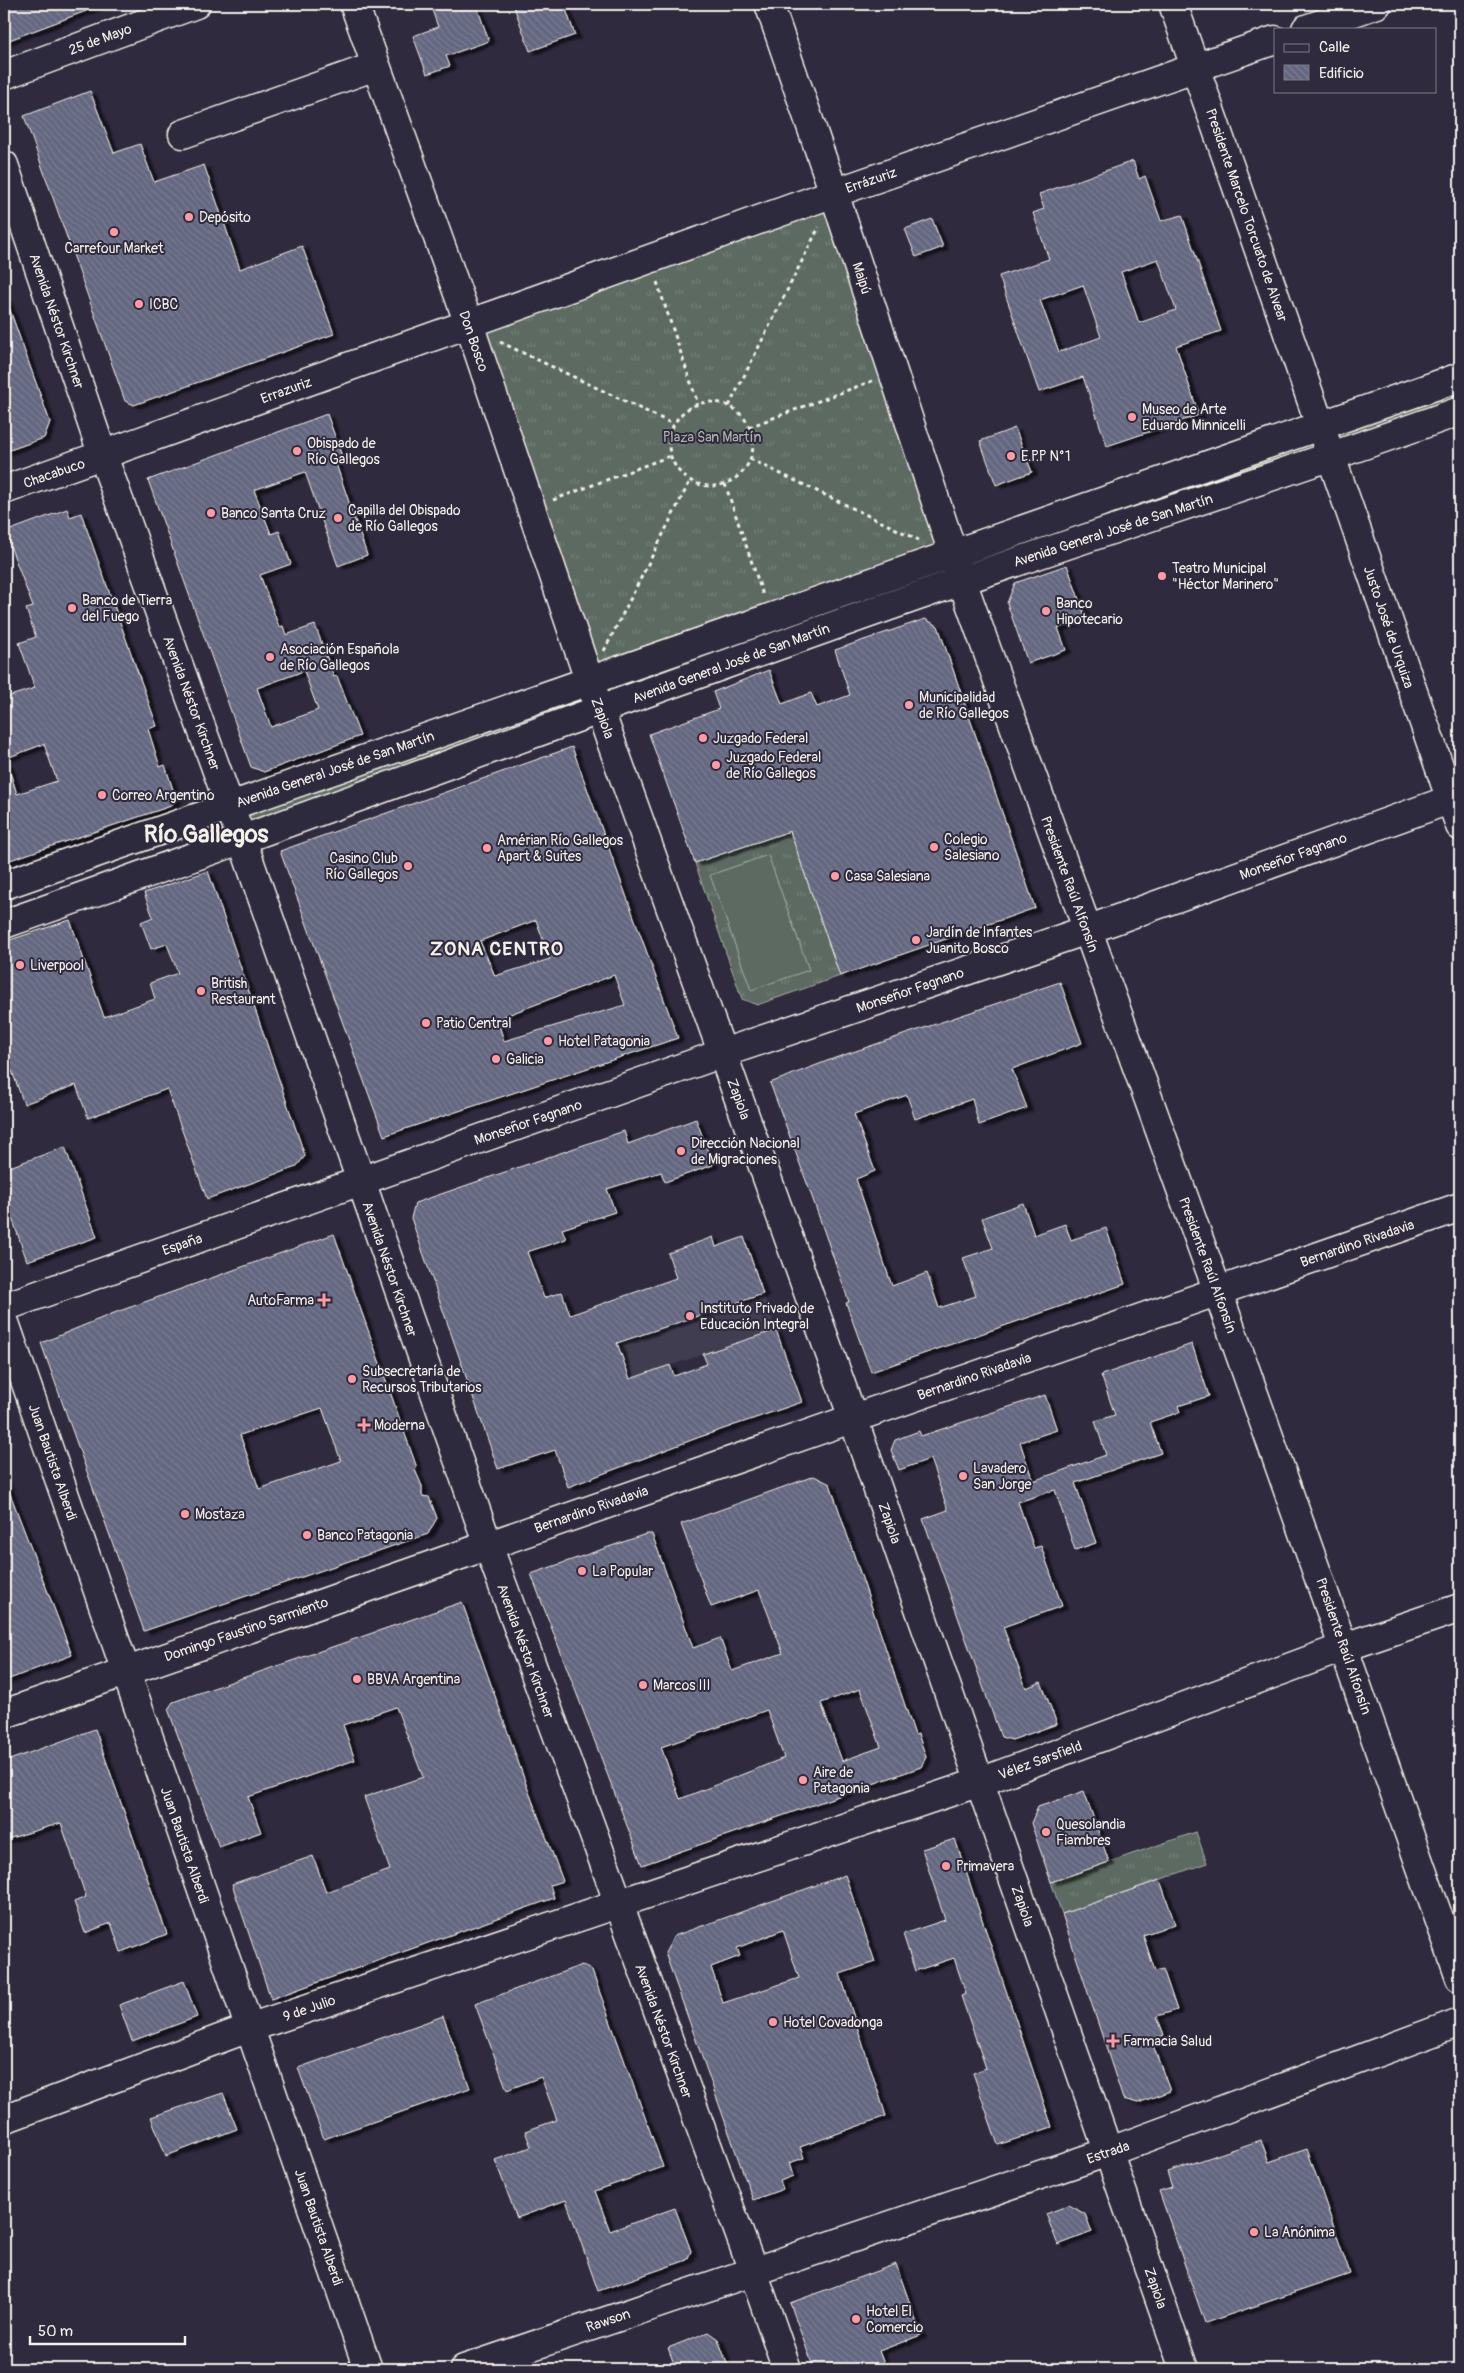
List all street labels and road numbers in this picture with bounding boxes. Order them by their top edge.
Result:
street label: 25 de Mayo [66,20,134,59]
street label: Presidente Marcelo Torcuato de Alvear [1202,106,1291,324]
street label: Errázuriz [843,164,899,197]
street label: Avenida Néstor Kirchner [25,251,88,391]
street label: Maipú [848,260,875,296]
street label: Don Bosco [455,308,492,374]
street label: Errazuriz [258,373,314,408]
street label: Chacabuco [21,455,88,492]
street label: Avenida General José de San Martín [1011,490,1215,571]
street label: Justo José de Urquiza [1360,564,1417,691]
street label: Avenida General José de San Martín [630,620,832,707]
street label: Avenida Néstor Kirchner [159,634,224,773]
street label: Zapiola [587,695,618,741]
street label: Avenida General José de San Martín [234,727,437,811]
street label: Presidente Raúl Alfonsín [1037,814,1102,955]
street label: Monseñor Fagnano [1237,829,1350,884]
street label: Monseñor Fagnano [854,964,967,1017]
street label: Zapiola [723,1076,754,1122]
street label: Monseñor Fagnano [472,1096,585,1149]
street label: Presidente Raúl Alfonsín [1175,1195,1240,1336]
street label: Avenida Néstor Kirchner [358,1199,421,1339]
street label: Bernardino Rivadavia [1298,1216,1416,1271]
street label: España [160,1230,204,1259]
street label: Bernardino Rivadavia [915,1349,1033,1404]
street label: Juan Bautista Alberdi [25,1402,81,1523]
street label: Bernardino Rivadavia [532,1482,650,1537]
street label: Zapiola [875,1500,904,1546]
street label: Presidente Raúl Alfonsín [1312,1576,1375,1717]
street label: Avenida Néstor Kirchner [493,1582,558,1721]
street label: Domingo Faustino Sarmiento [162,1593,331,1666]
street label: Vélez Sarsfield [996,1737,1084,1783]
street label: Juan Bautista Alberdi [157,1785,213,1906]
street label: Zapiola [1008,1883,1037,1929]
street label: Avenida Néstor Kirchner [631,1962,696,2101]
street label: 9 de Julio [281,1991,338,2025]
street label: Estrada [1085,2137,1132,2168]
street label: Juan Bautista Alberdi [291,2167,347,2288]
street label: Zapiola [1141,2265,1170,2311]
street label: Rawson [584,2305,633,2336]

